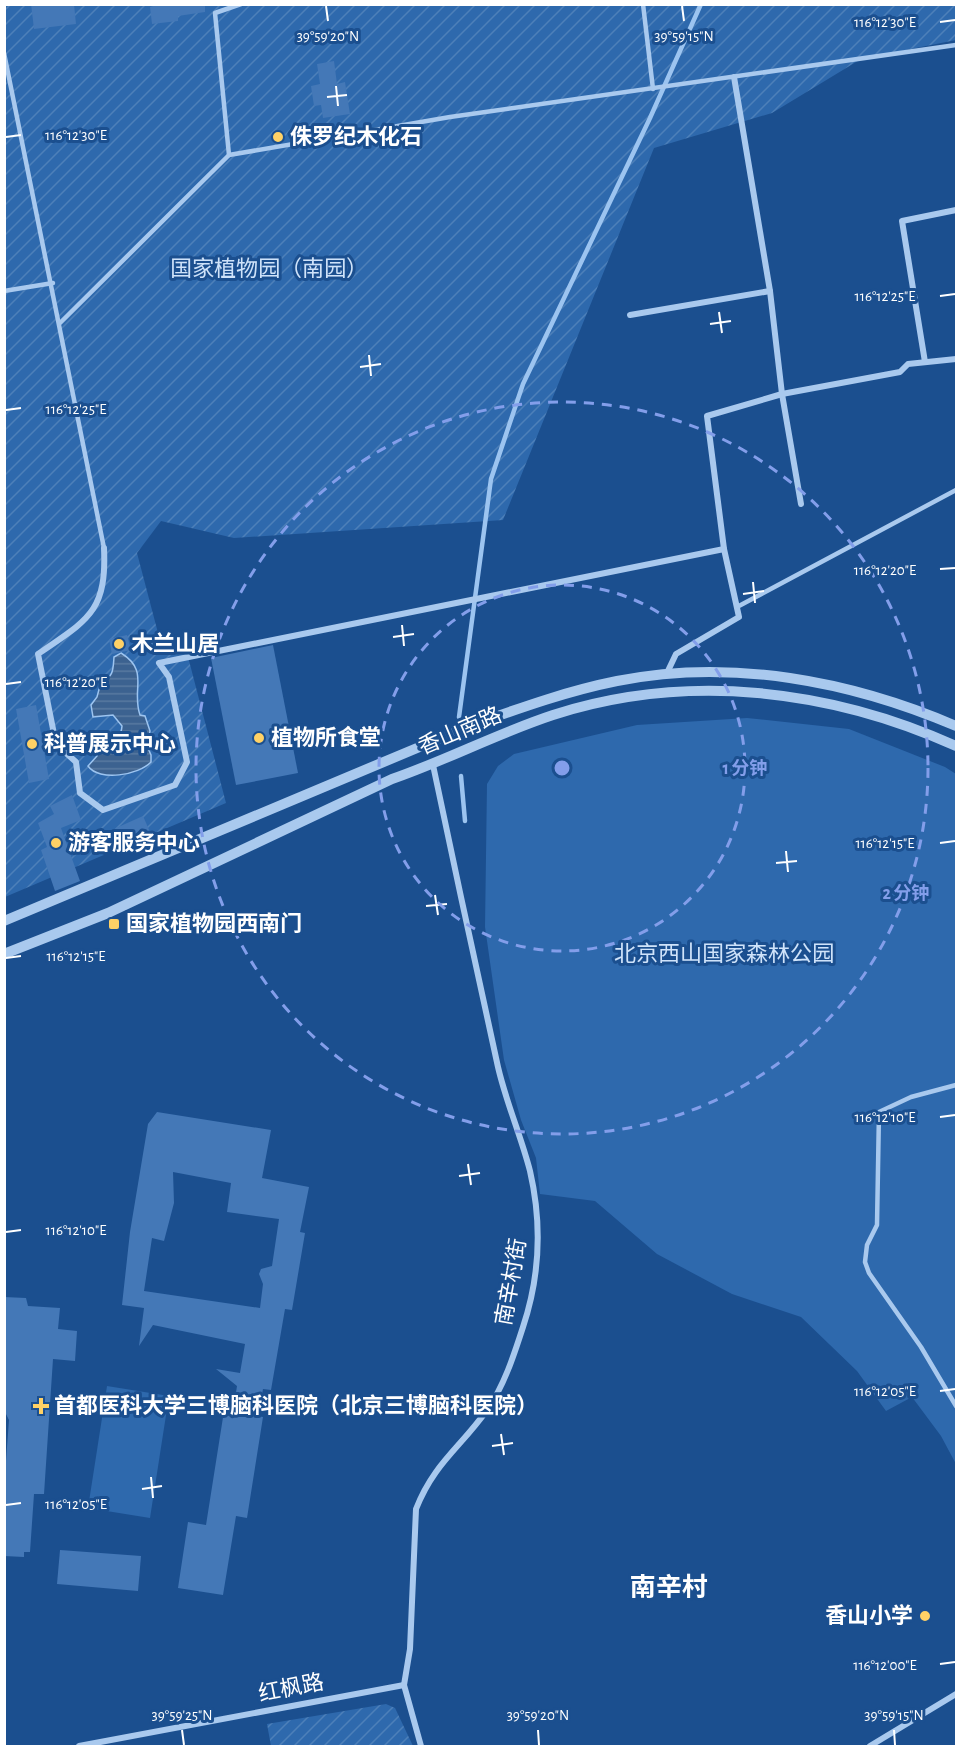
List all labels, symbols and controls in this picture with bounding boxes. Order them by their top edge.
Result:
text: 116°12'30"E [854,15,916,30]
text: 39°59'20"N [297,29,359,44]
text: 39°59'15"N [654,29,714,44]
place label: 侏罗纪木化石 [290,125,422,148]
text: 116°12'30"E [45,128,107,143]
marker: 侏罗纪木化石 [271,130,285,144]
park label: 国家植物园（南园） [170,257,368,280]
text: 116°12'25"E [855,289,915,304]
text: 116°12'25"E [46,402,106,417]
text: 116°12'20"E [854,563,916,578]
place label: 木兰山居 [131,632,219,655]
marker: 木兰山居 [112,637,126,651]
text: 116°12'20"E [45,675,107,690]
street label: 香山南路 [415,703,505,758]
place label: 植物所食堂 [271,725,381,749]
marker: 植物所食堂 [252,731,266,745]
place label: 科普展示中心 [44,732,176,755]
marker: 科普展示中心 [25,737,39,751]
centre of rings [552,758,572,778]
text: 1 分钟 [722,758,768,778]
place label: 游客服务中心 [68,830,200,854]
marker: 游客服务中心 [49,836,63,850]
text: 116°12'15"E [855,836,915,851]
text: 2 分钟 [882,883,930,903]
place label: 国家植物园西南门 [126,912,302,935]
marker: 国家植物园西南门 [107,917,121,931]
park label: 北京西山国家森林公园 [614,942,834,965]
text: 116°12'15"E [46,949,106,964]
text: 116°12'10"E [855,1110,915,1125]
text: 116°12'10"E [46,1223,106,1238]
street label: 南辛村街 [492,1237,529,1327]
text: 116°12'05"E [854,1384,916,1399]
place label: 首都医科大学三博脑科医院（北京三博脑科医院） [54,1394,538,1417]
marker: 首都医科大学三博脑科医院（北京三博脑科医院） [32,1397,50,1415]
text: 116°12'05"E [45,1497,107,1512]
district label: 南辛村 [630,1573,708,1601]
place label: 香山小学 [825,1604,913,1627]
marker: 香山小学 [918,1609,932,1623]
text: 116°12'00"E [853,1658,917,1673]
street label: 红枫路 [256,1670,326,1705]
text: 39°59'25"N [152,1708,212,1723]
text: 39°59'20"N [507,1708,569,1723]
text: 39°59'15"N [864,1708,924,1723]

